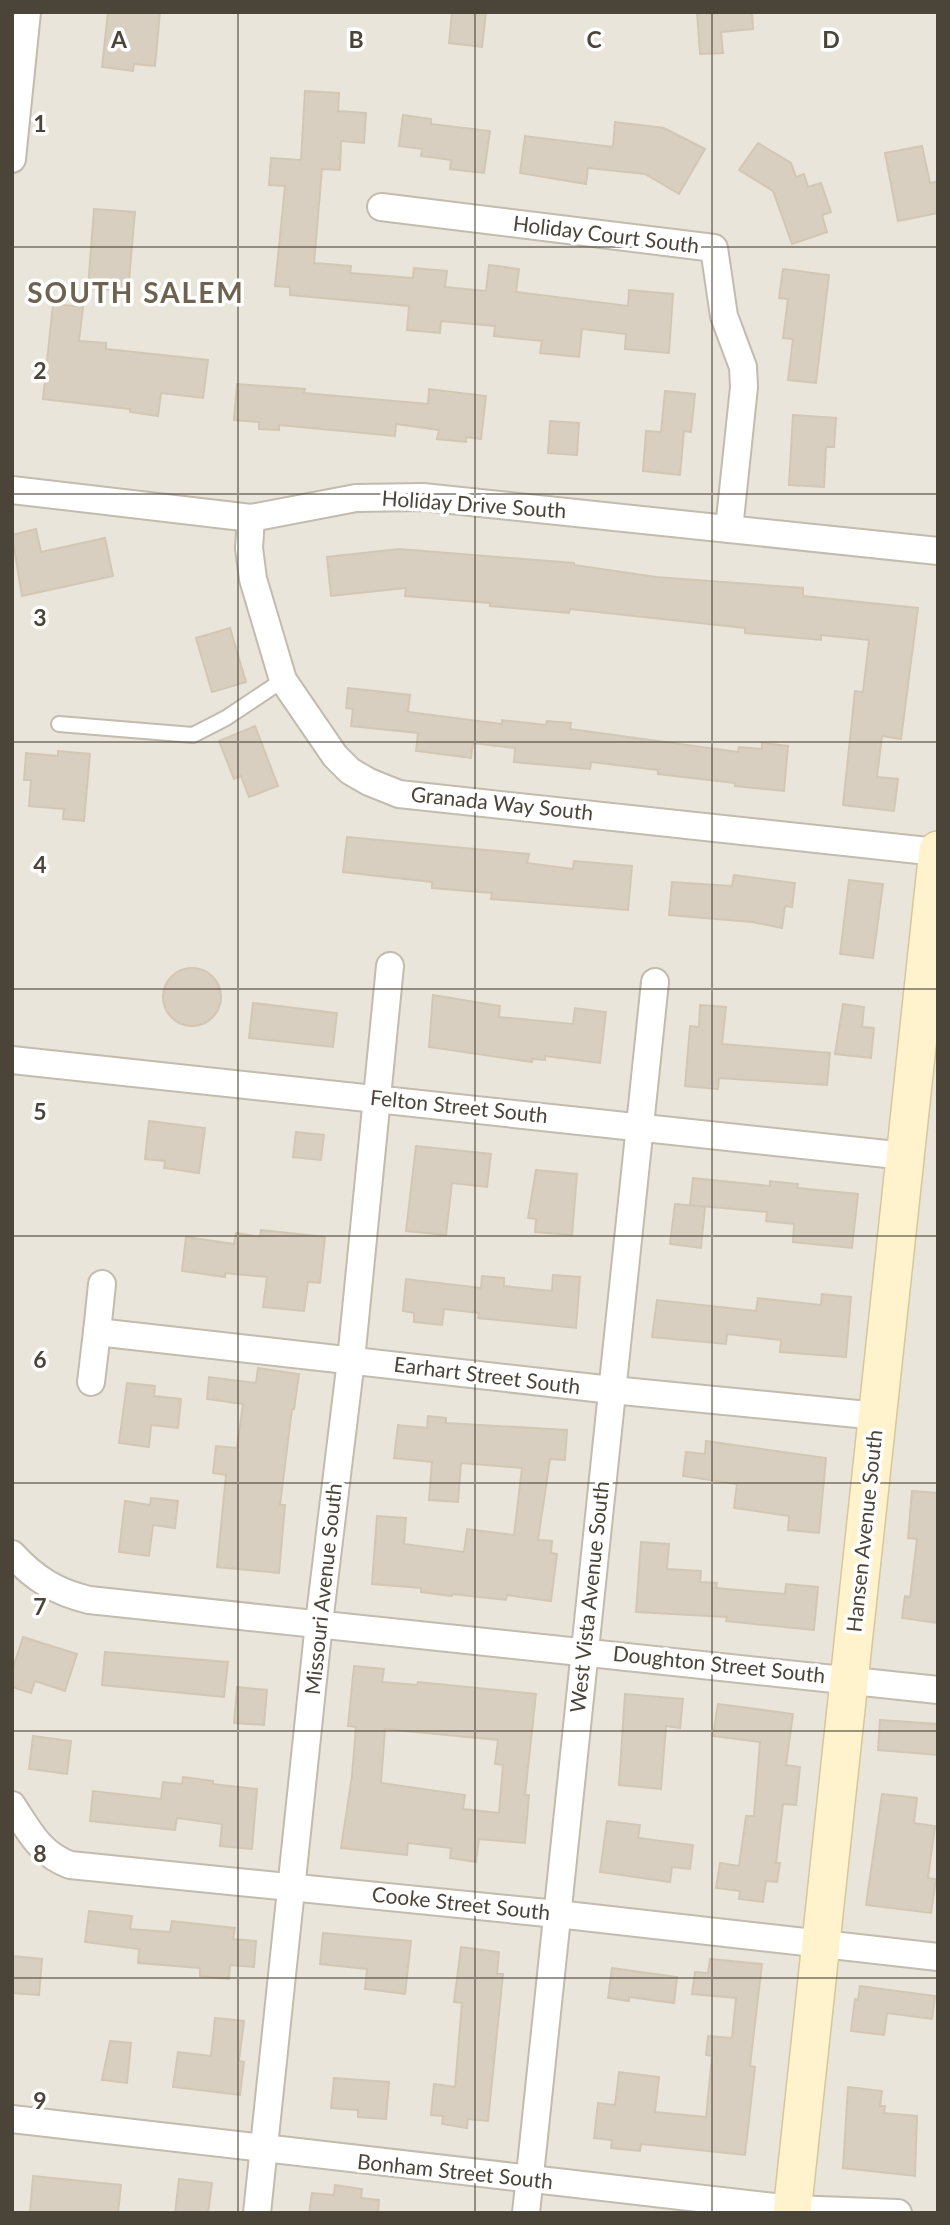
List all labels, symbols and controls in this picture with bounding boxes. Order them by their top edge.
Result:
text: A [110,25,128,53]
text: B [348,25,364,53]
text: C [586,25,602,53]
text: D [822,25,840,53]
text: 1 [33,109,47,137]
street label: Holiday Court South [512,210,701,257]
district label: SOUTH SALEM [27,275,245,309]
text: 2 [33,356,47,384]
street label: Holiday Drive South [381,485,567,522]
text: 3 [33,603,47,631]
street label: Granada Way South [410,781,595,825]
text: 4 [33,850,47,878]
street label: Felton Street South [369,1084,549,1127]
text: 5 [33,1097,47,1125]
text: 6 [33,1345,47,1373]
street label: Earhart Street South [393,1351,582,1398]
street label: Hansen Avenue South [840,1428,887,1633]
street label: West Vista Avenue South [564,1480,613,1714]
street label: Missouri Avenue South [299,1482,346,1696]
text: 7 [33,1592,47,1620]
street label: Doughton Street South [612,1640,827,1687]
text: 8 [33,1839,47,1867]
street label: Cooke Street South [371,1881,551,1924]
text: 9 [33,2086,47,2114]
street label: Bonham Street South [356,2148,554,2193]

